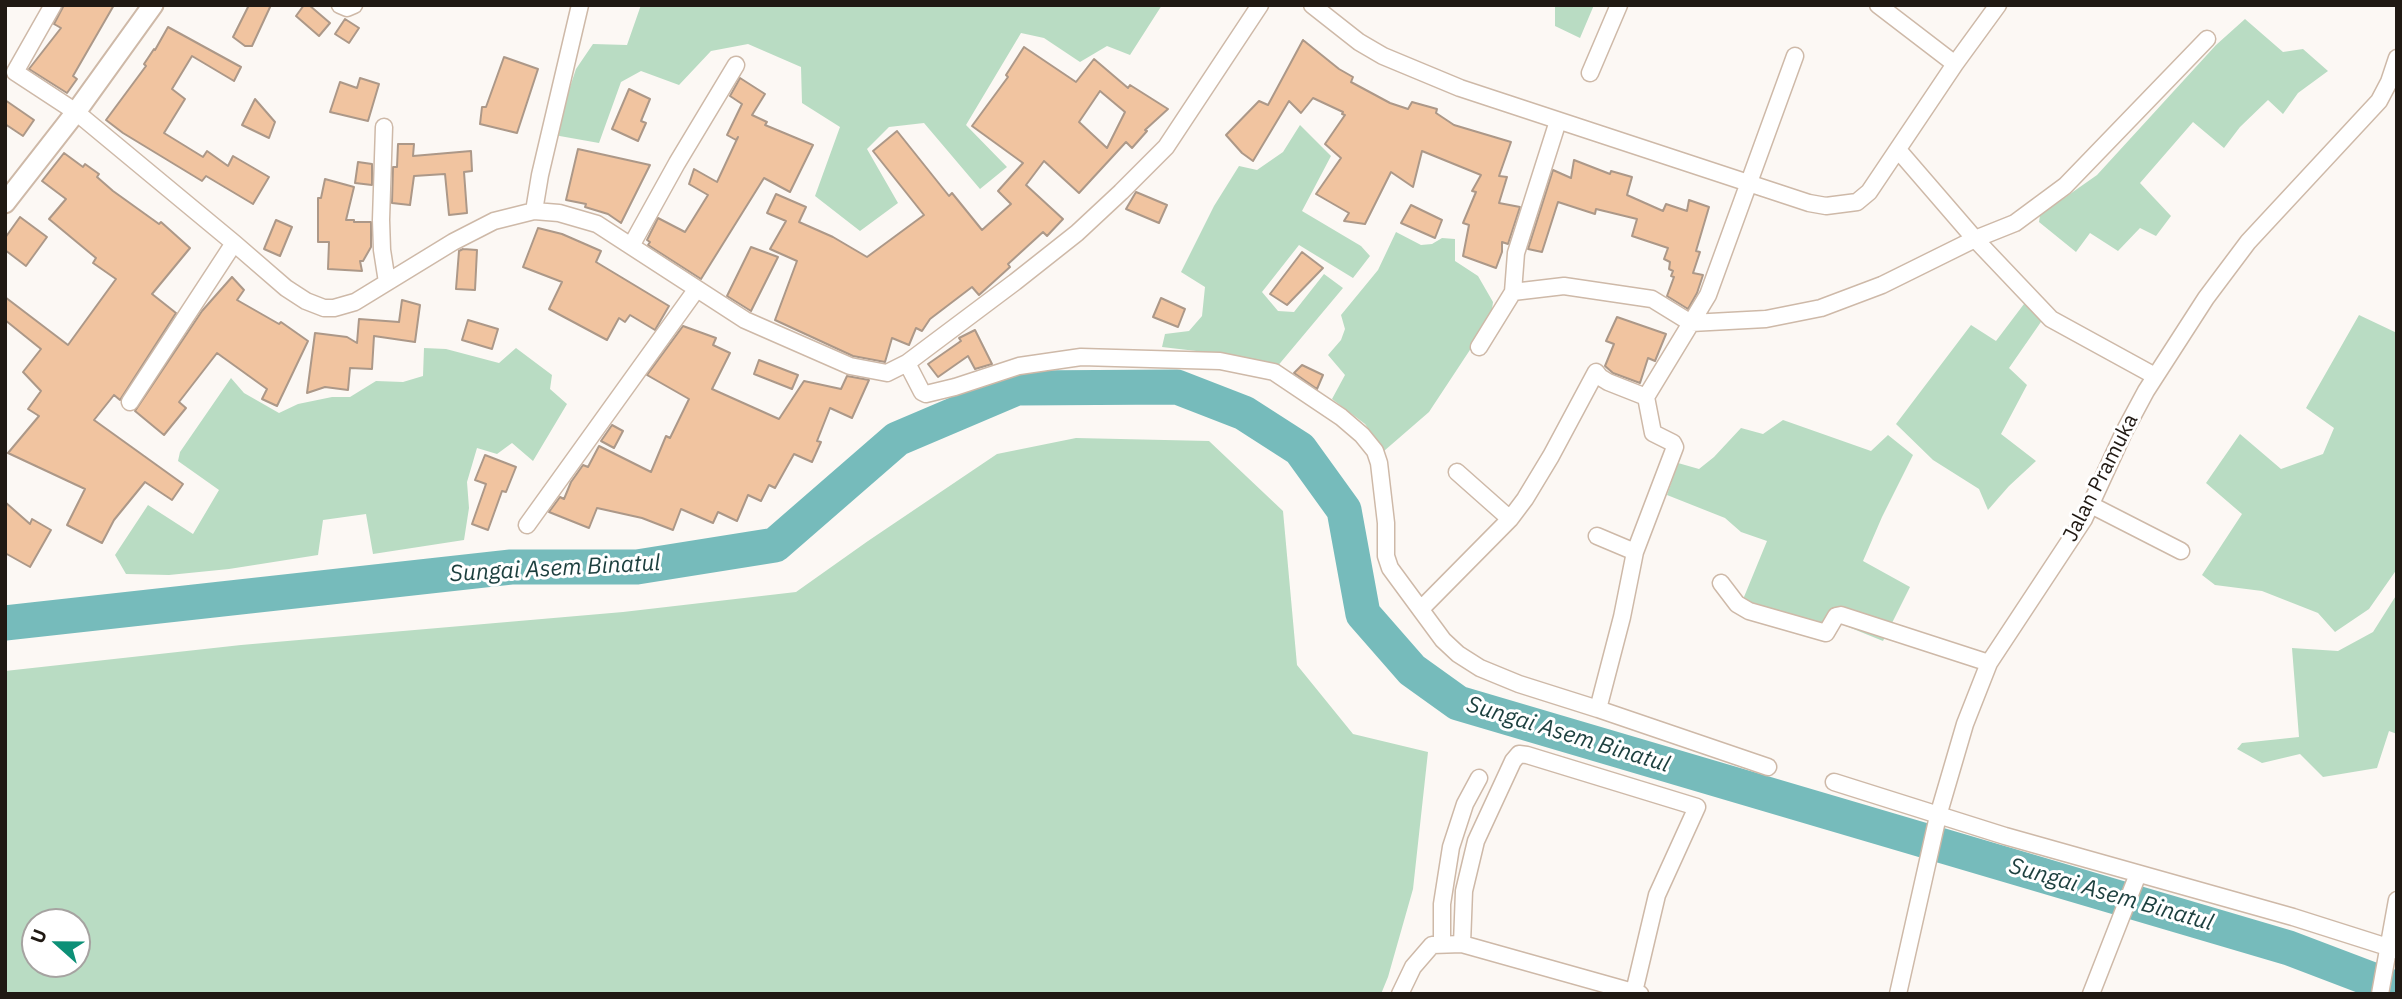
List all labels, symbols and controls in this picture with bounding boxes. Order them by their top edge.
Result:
street label: Jalan Pramuka [2058,410,2144,546]
water label: Sungai Asem Binatul [449,550,661,588]
water label: Sungai Asem Binatul [1463,691,1673,779]
water label: Sungai Asem Binatul [2006,853,2216,937]
north arrow [21,908,91,978]
text: U [25,926,52,947]

